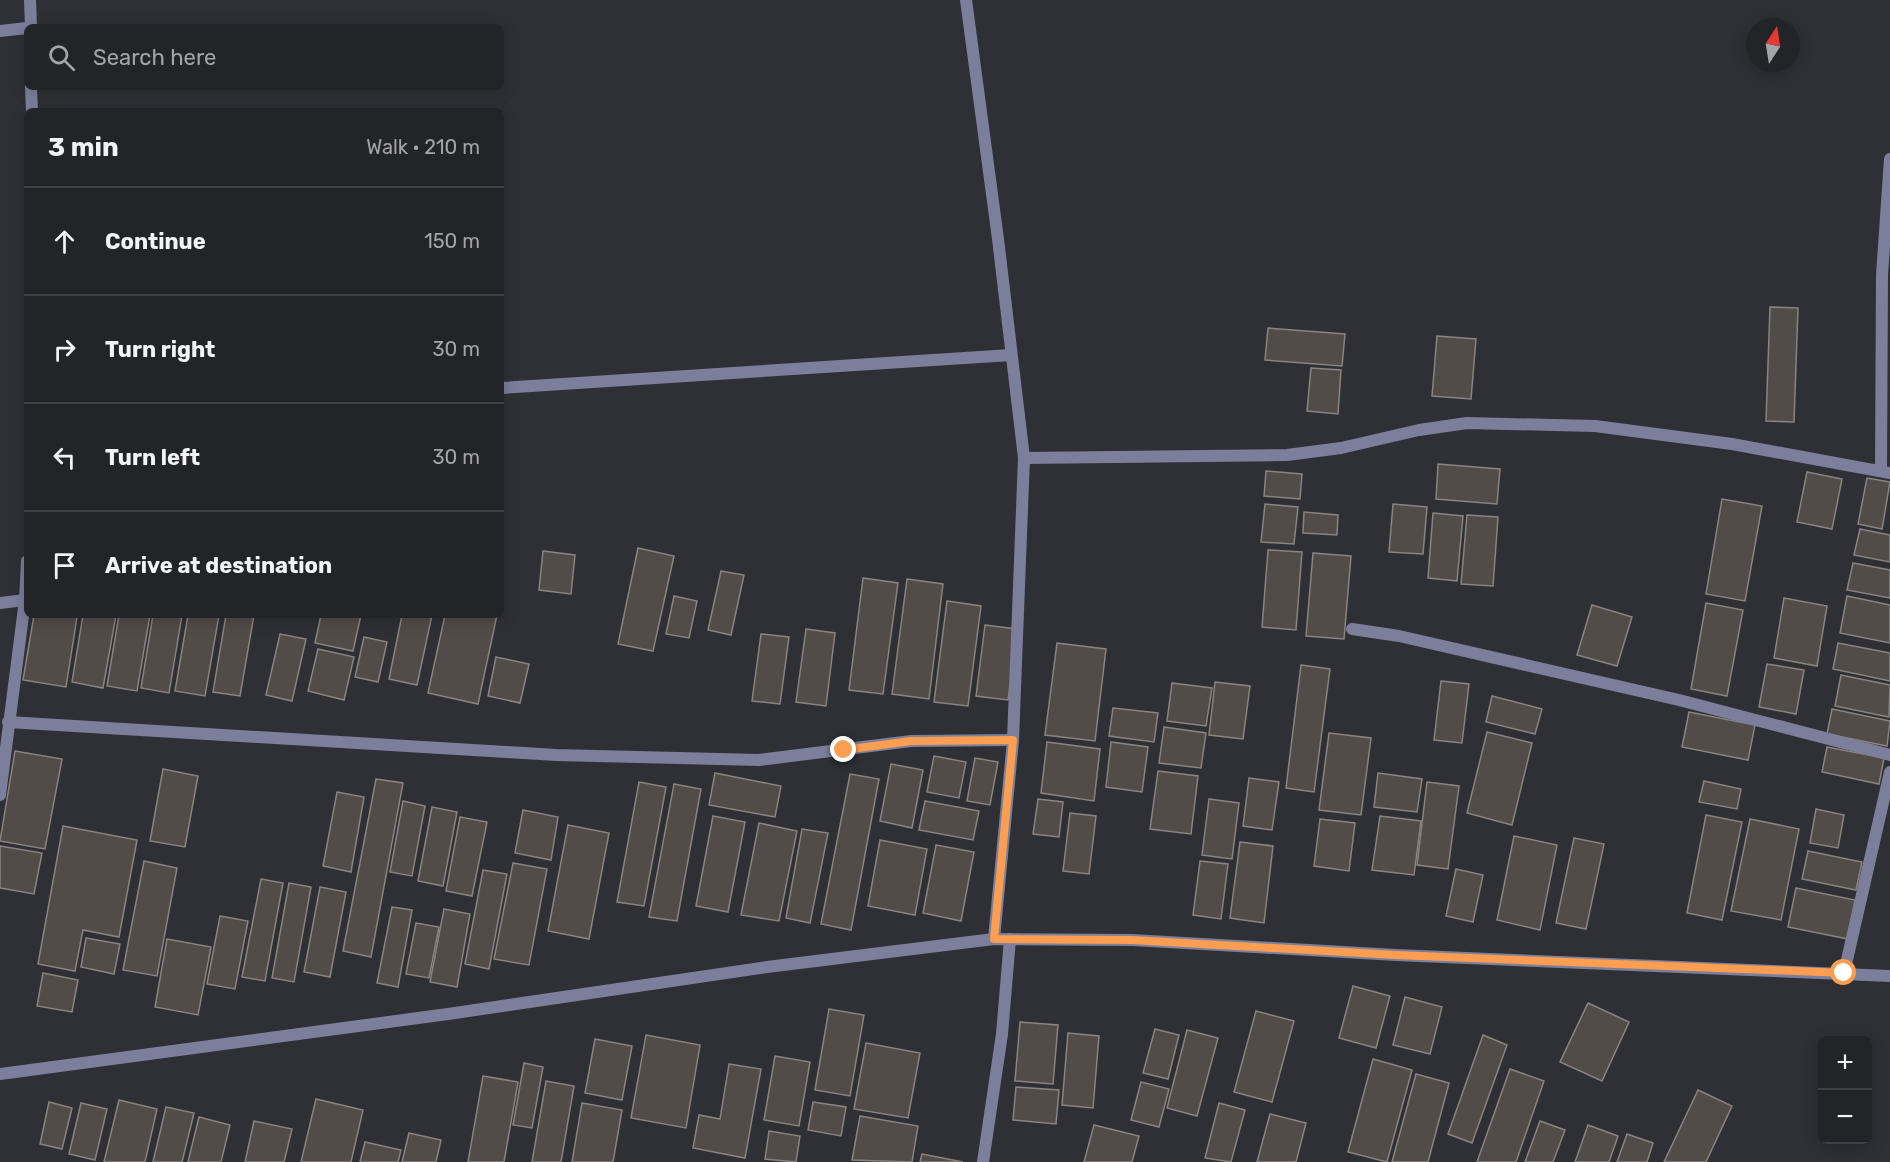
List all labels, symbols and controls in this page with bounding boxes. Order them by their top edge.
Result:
north arrow [1746,18,1800,72]
search box [24,24,504,90]
icon: search [45,41,78,74]
text: Search here [93,44,216,71]
text: 3 min [48,132,119,163]
text: Walk · 210 m [366,135,480,159]
icon: ahead [48,225,81,258]
text: Continue [105,228,206,255]
text: 150 m [424,229,480,253]
icon: right [48,333,81,366]
text: Turn right [105,336,215,363]
text: 30 m [433,337,480,361]
icon: left [48,441,81,474]
text: Turn left [105,444,200,471]
text: 30 m [433,445,480,469]
icon: arrive [48,549,81,582]
text: Arrive at destination [105,552,332,579]
route end [830,736,856,762]
route start [1830,959,1856,985]
map controls [1818,1036,1872,1144]
button: + [1818,1036,1872,1090]
button: − [1818,1090,1872,1144]

